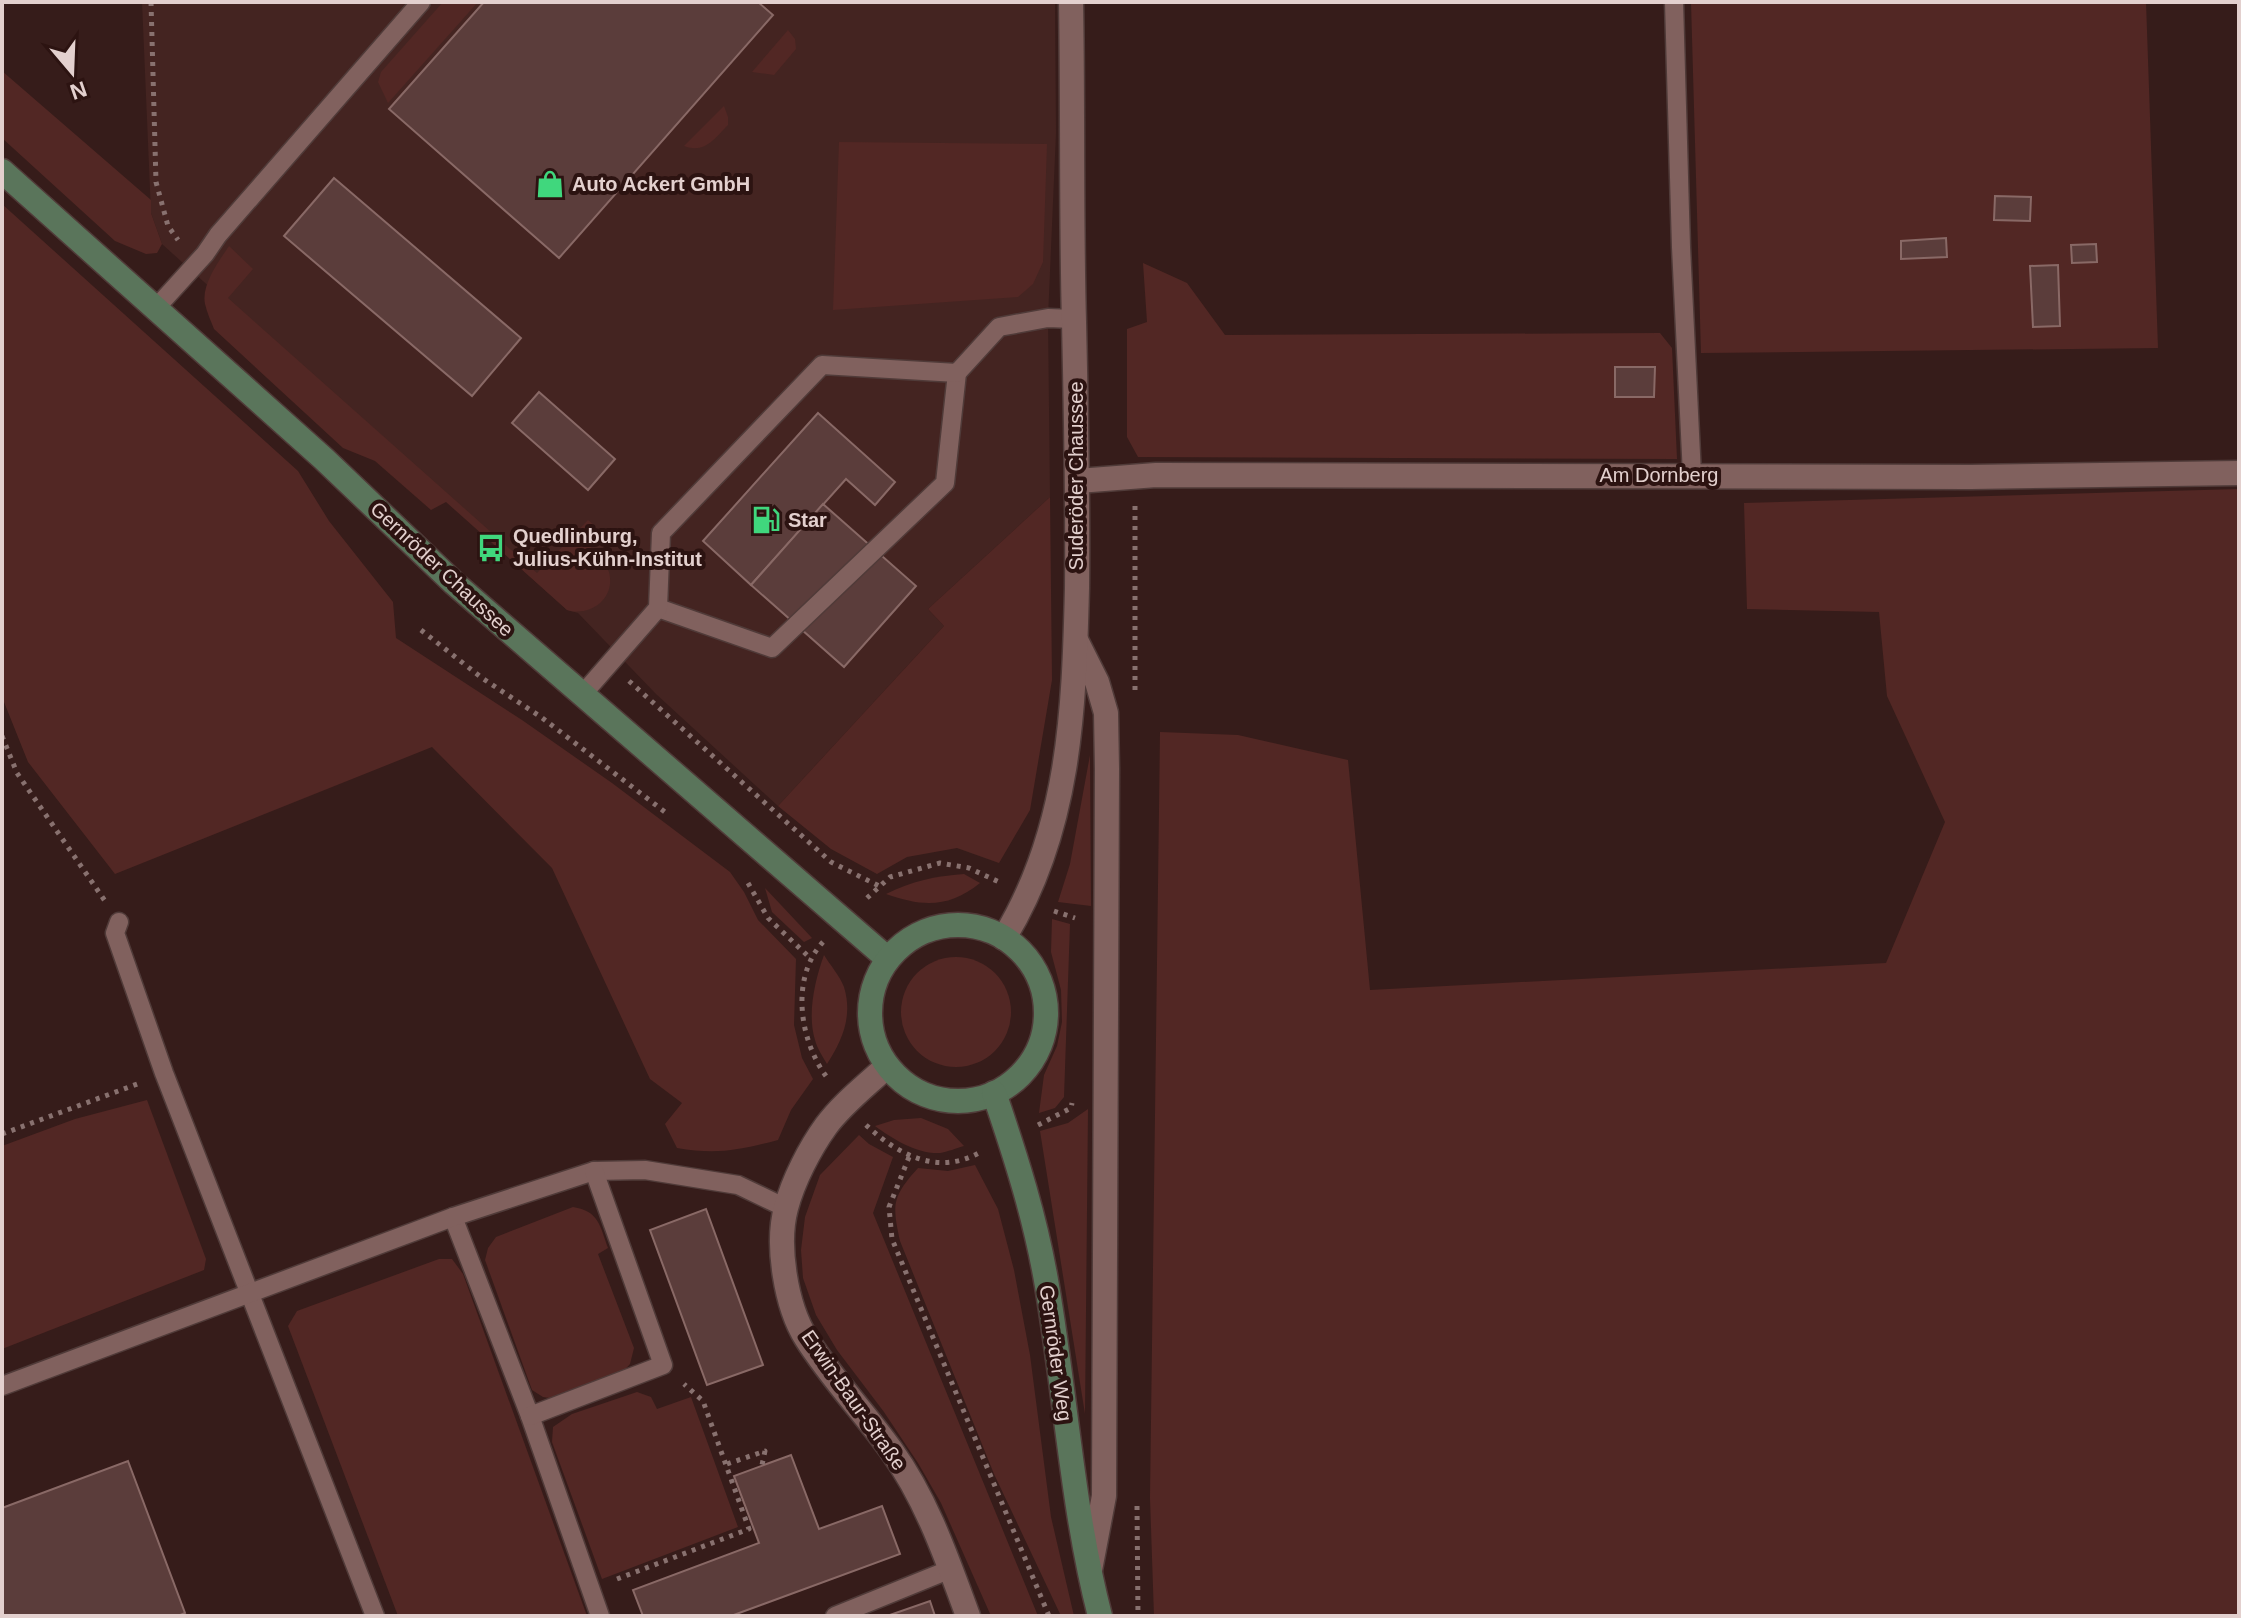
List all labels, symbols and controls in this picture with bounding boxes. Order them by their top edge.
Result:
north arrow [32,32,112,112]
text: N [67,76,90,105]
shop icon: Auto Ackert GmbH [535,169,565,199]
place label: Auto Ackert GmbH [572,173,750,195]
street label: Suderöder Chaussee [1065,381,1087,571]
street label: Am Dornberg [1600,464,1718,486]
street label: Gernröder Chaussee [366,497,518,641]
fuel station icon: Star [751,505,781,535]
place label: Star [788,509,827,531]
place label: Quedlinburg, Julius-Kühn-Institut [513,525,702,570]
bus stop icon: Quedlinburg, Julius-Kühn-Institut [476,533,506,563]
street label: Gernröder Weg [1036,1283,1076,1423]
street label: Erwin-Baur-Straße [797,1326,911,1474]

